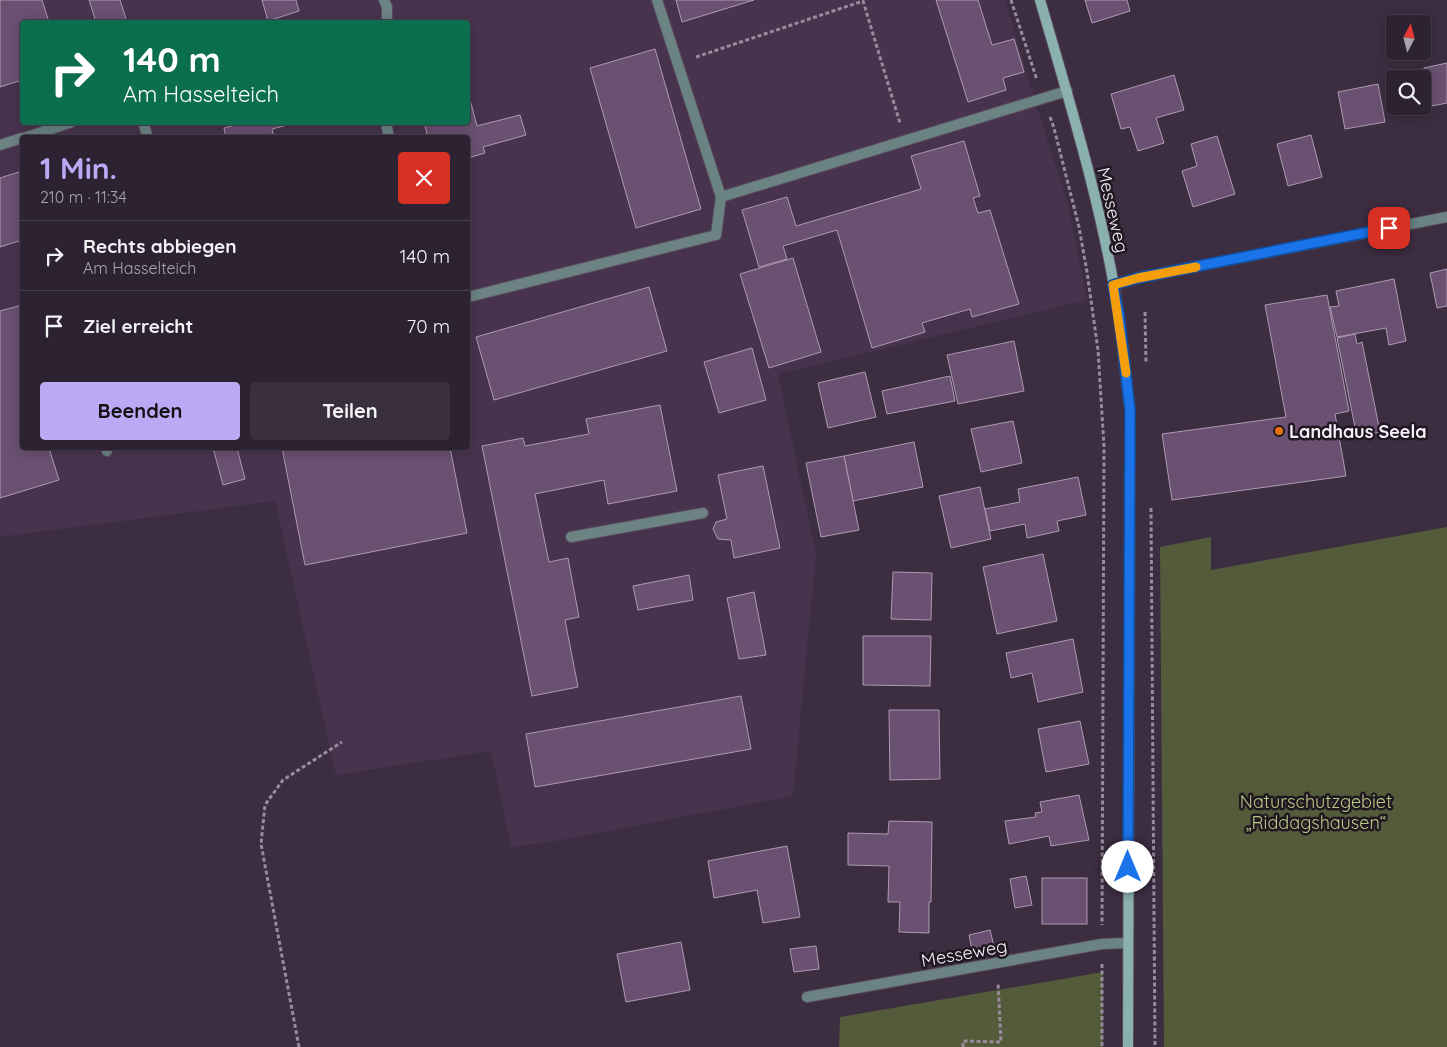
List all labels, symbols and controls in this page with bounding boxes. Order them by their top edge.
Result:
north arrow [1386,15,1431,60]
map controls [1386,15,1431,115]
text: 140 m [123,37,221,81]
icon: right [40,40,105,105]
button: search [1386,70,1431,115]
text: Am Hasselteich [123,80,279,108]
text: 1 Min. [40,149,117,187]
button: close [398,152,450,204]
street label: Messeweg [1092,165,1134,255]
text: 210 m · 11:34 [40,187,127,207]
pin [1368,207,1410,249]
icon: arrive [1375,214,1403,242]
text: Rechts abbiegen [83,234,236,258]
icon: right [40,242,68,270]
text: 140 m [399,244,450,268]
text: Am Hasselteich [83,258,196,278]
icon: arrive [40,312,68,340]
text: Ziel erreicht [83,314,193,338]
text: 70 m [406,314,450,338]
button: Beenden [40,382,240,440]
button: Teilen [250,382,450,440]
place label: Landhaus Seela [1289,420,1427,443]
marker: Landhaus Seela [1273,425,1285,437]
park label: Naturschutzgebiet „Riddagshausen“ [1240,790,1392,834]
position arrow [1101,840,1153,892]
street label: Messeweg [919,934,1009,972]

